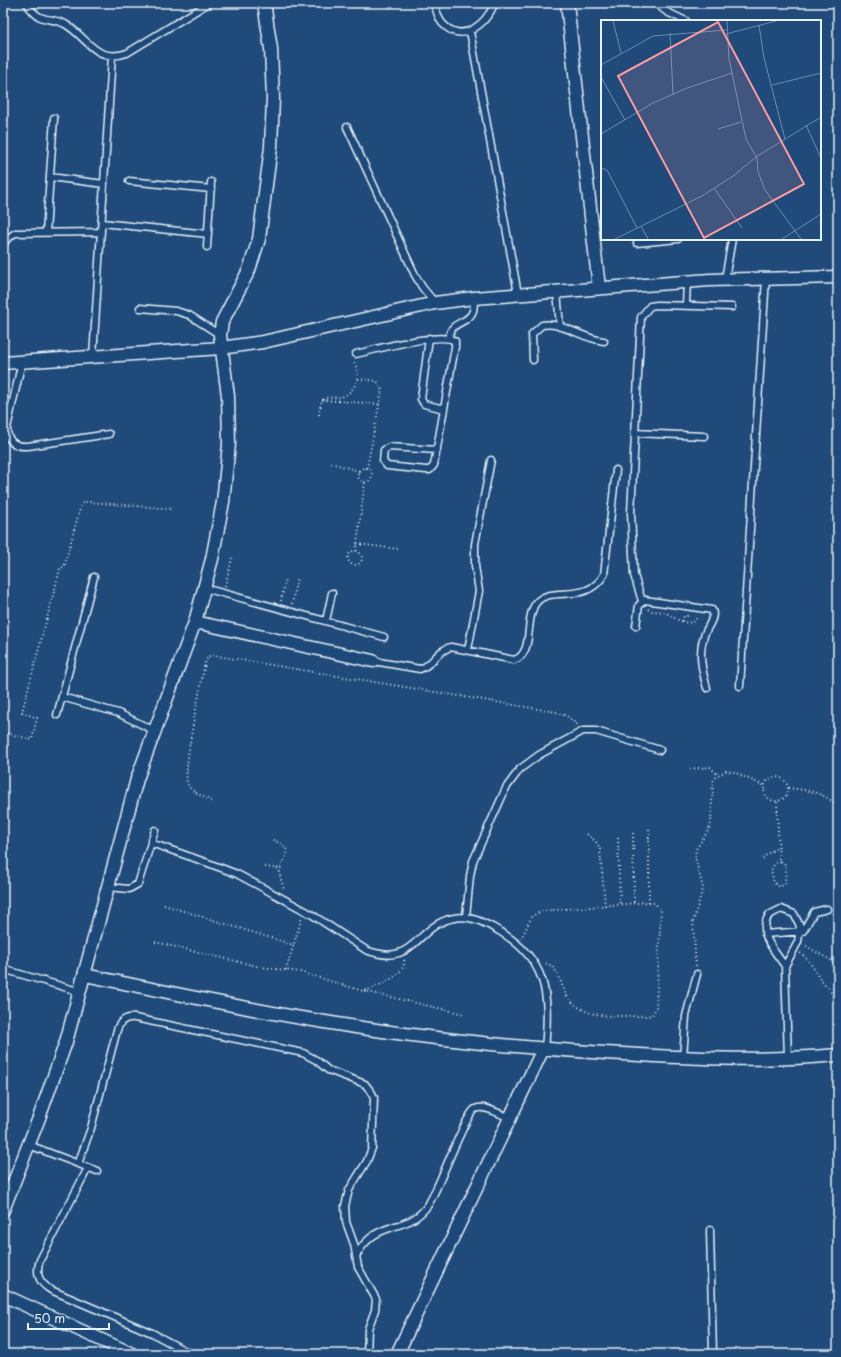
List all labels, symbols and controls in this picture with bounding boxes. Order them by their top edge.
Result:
inset map [601,20,821,240]
scale bar [28,1305,109,1331]
text: 50 m [34,1309,65,1327]

